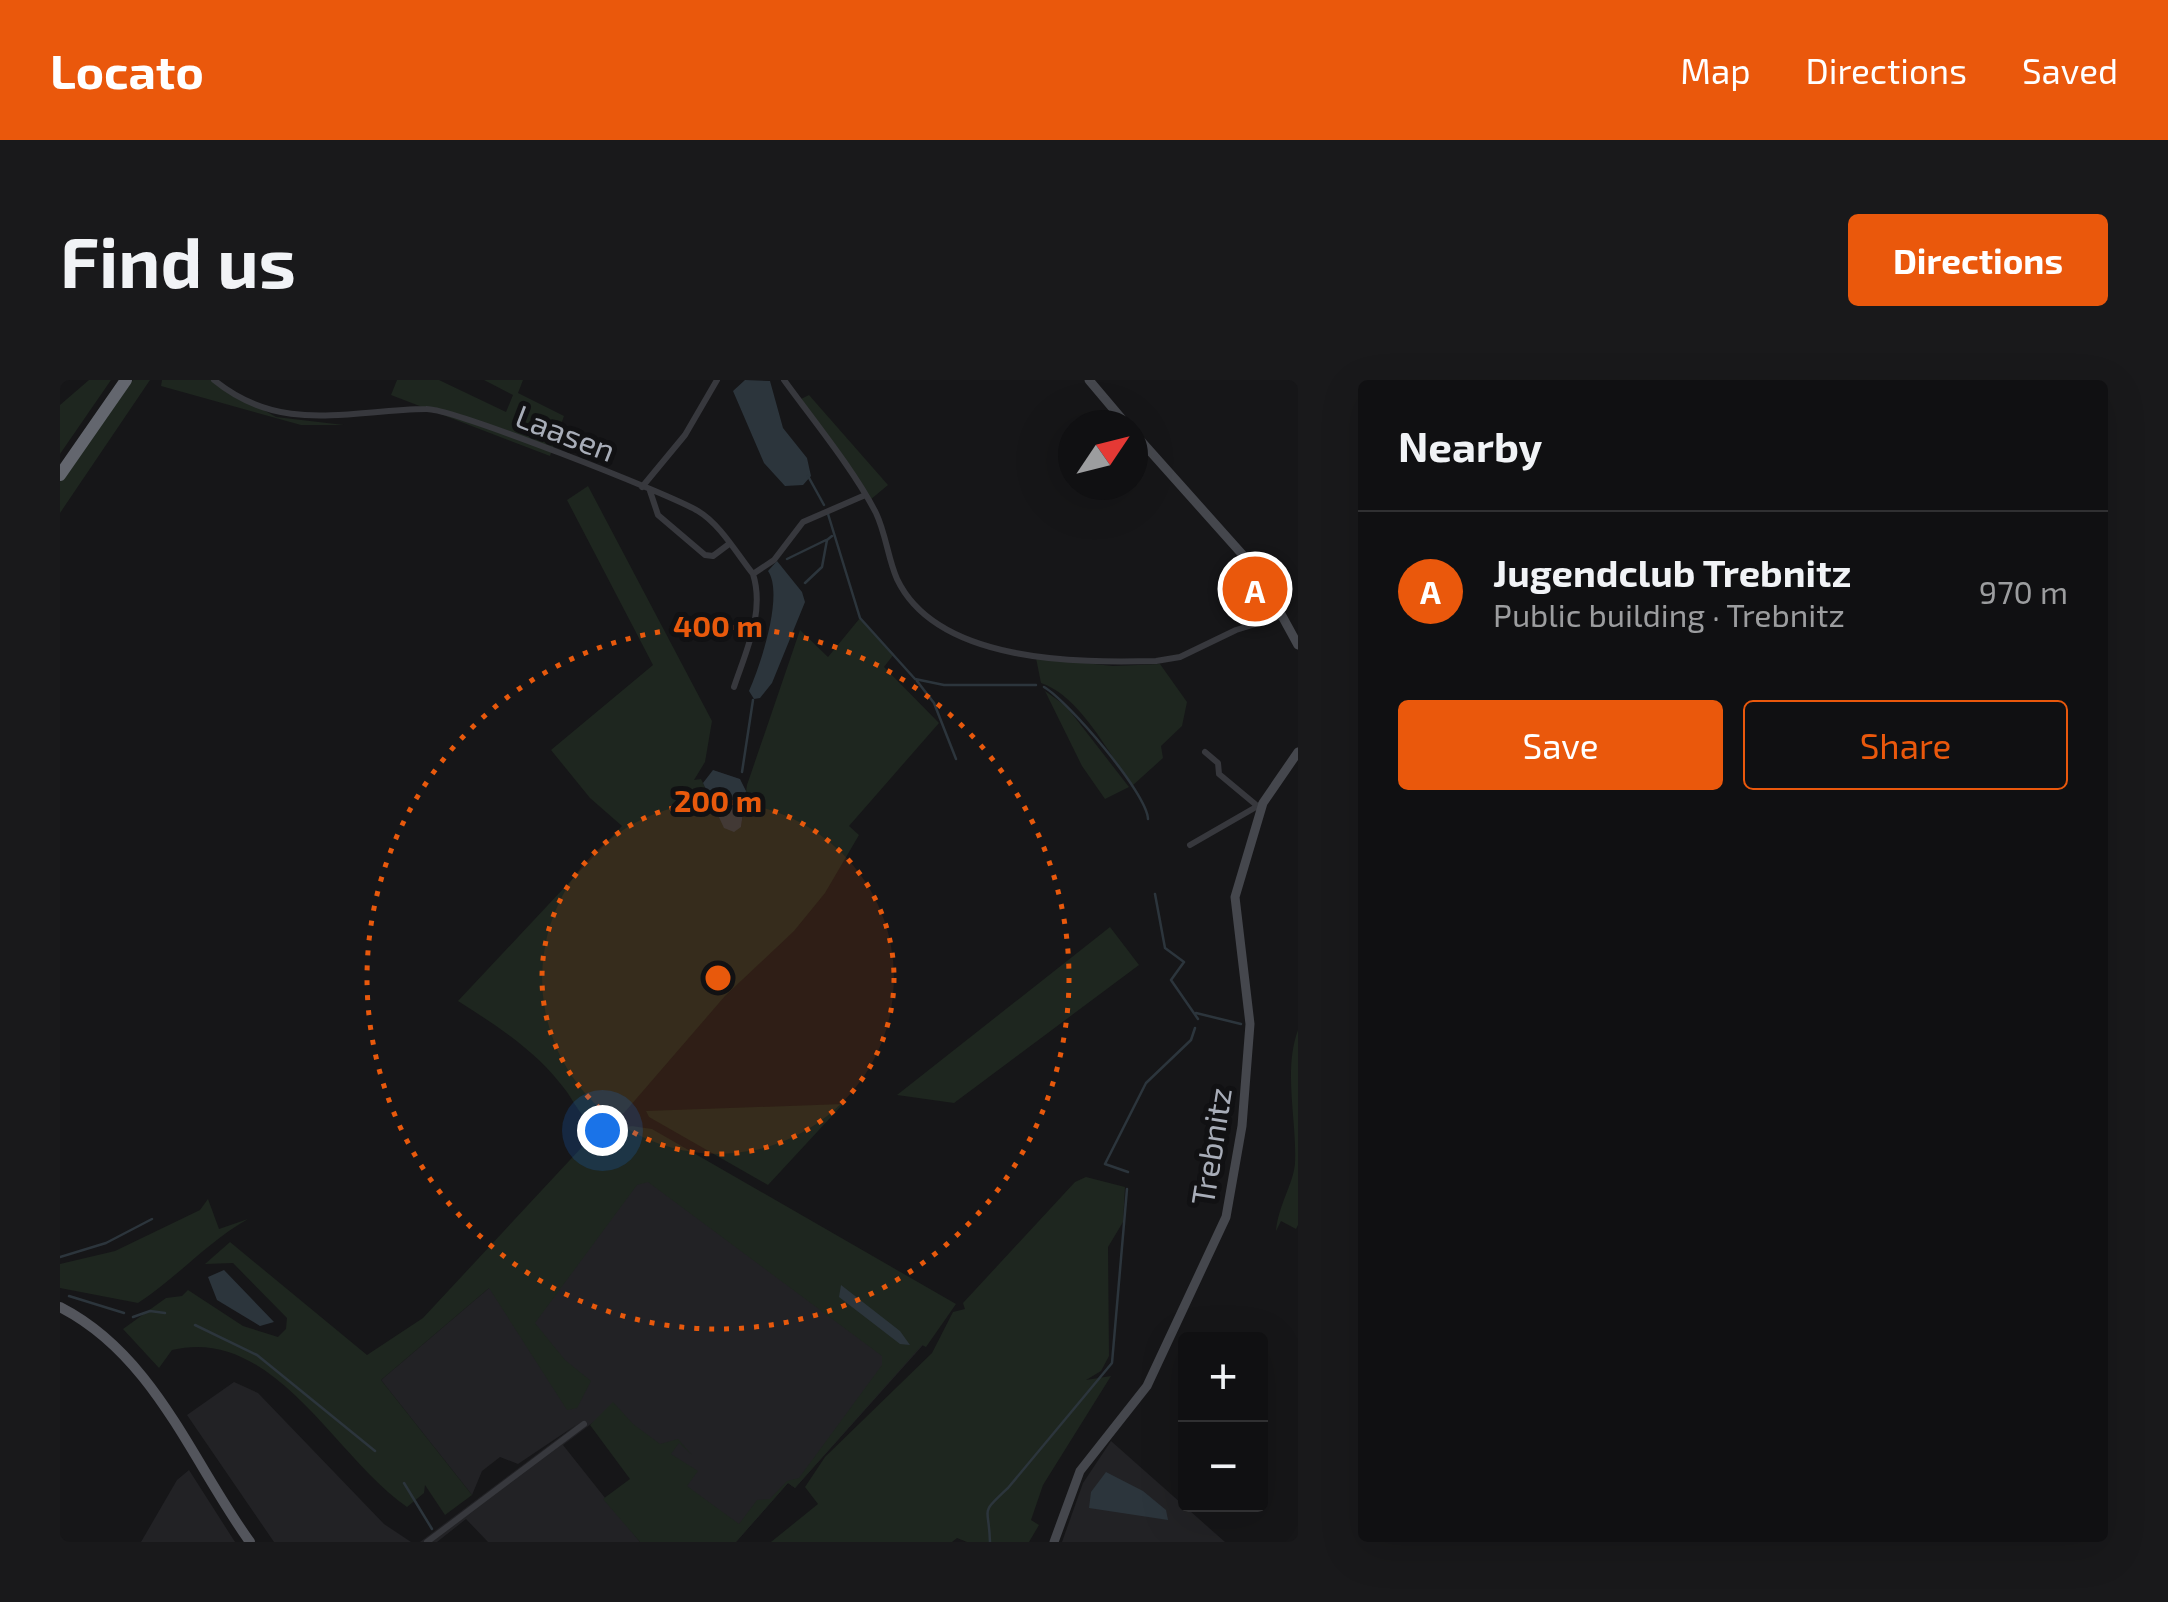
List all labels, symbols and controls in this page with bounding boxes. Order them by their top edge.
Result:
text: Locato [50,41,204,99]
text: Map [1680,49,1751,91]
text: Directions [1806,49,1967,91]
text: Saved [2022,49,2118,91]
button: Directions [1848,214,2108,306]
text: Find us [60,218,296,302]
street label: Laasen [511,396,621,468]
north arrow [1058,410,1148,500]
text: Nearby [1398,420,1542,470]
text: Jugendclub Trebnitz [1493,549,1852,595]
pin: A [1222,552,1288,626]
text: A [1420,572,1441,610]
text: 970 m [1979,572,2068,610]
text: Public building · Trebnitz [1493,595,1845,633]
text: 400 m [673,607,763,643]
button: Save [1398,700,1723,790]
button: Share [1743,700,2068,790]
text: 200 m [674,782,762,818]
centre of rings [700,960,736,996]
street label: Trebnitz [1182,1085,1238,1207]
your location [577,1105,628,1156]
map controls [1178,1332,1268,1512]
button: + [1178,1332,1268,1422]
button: − [1178,1422,1268,1512]

